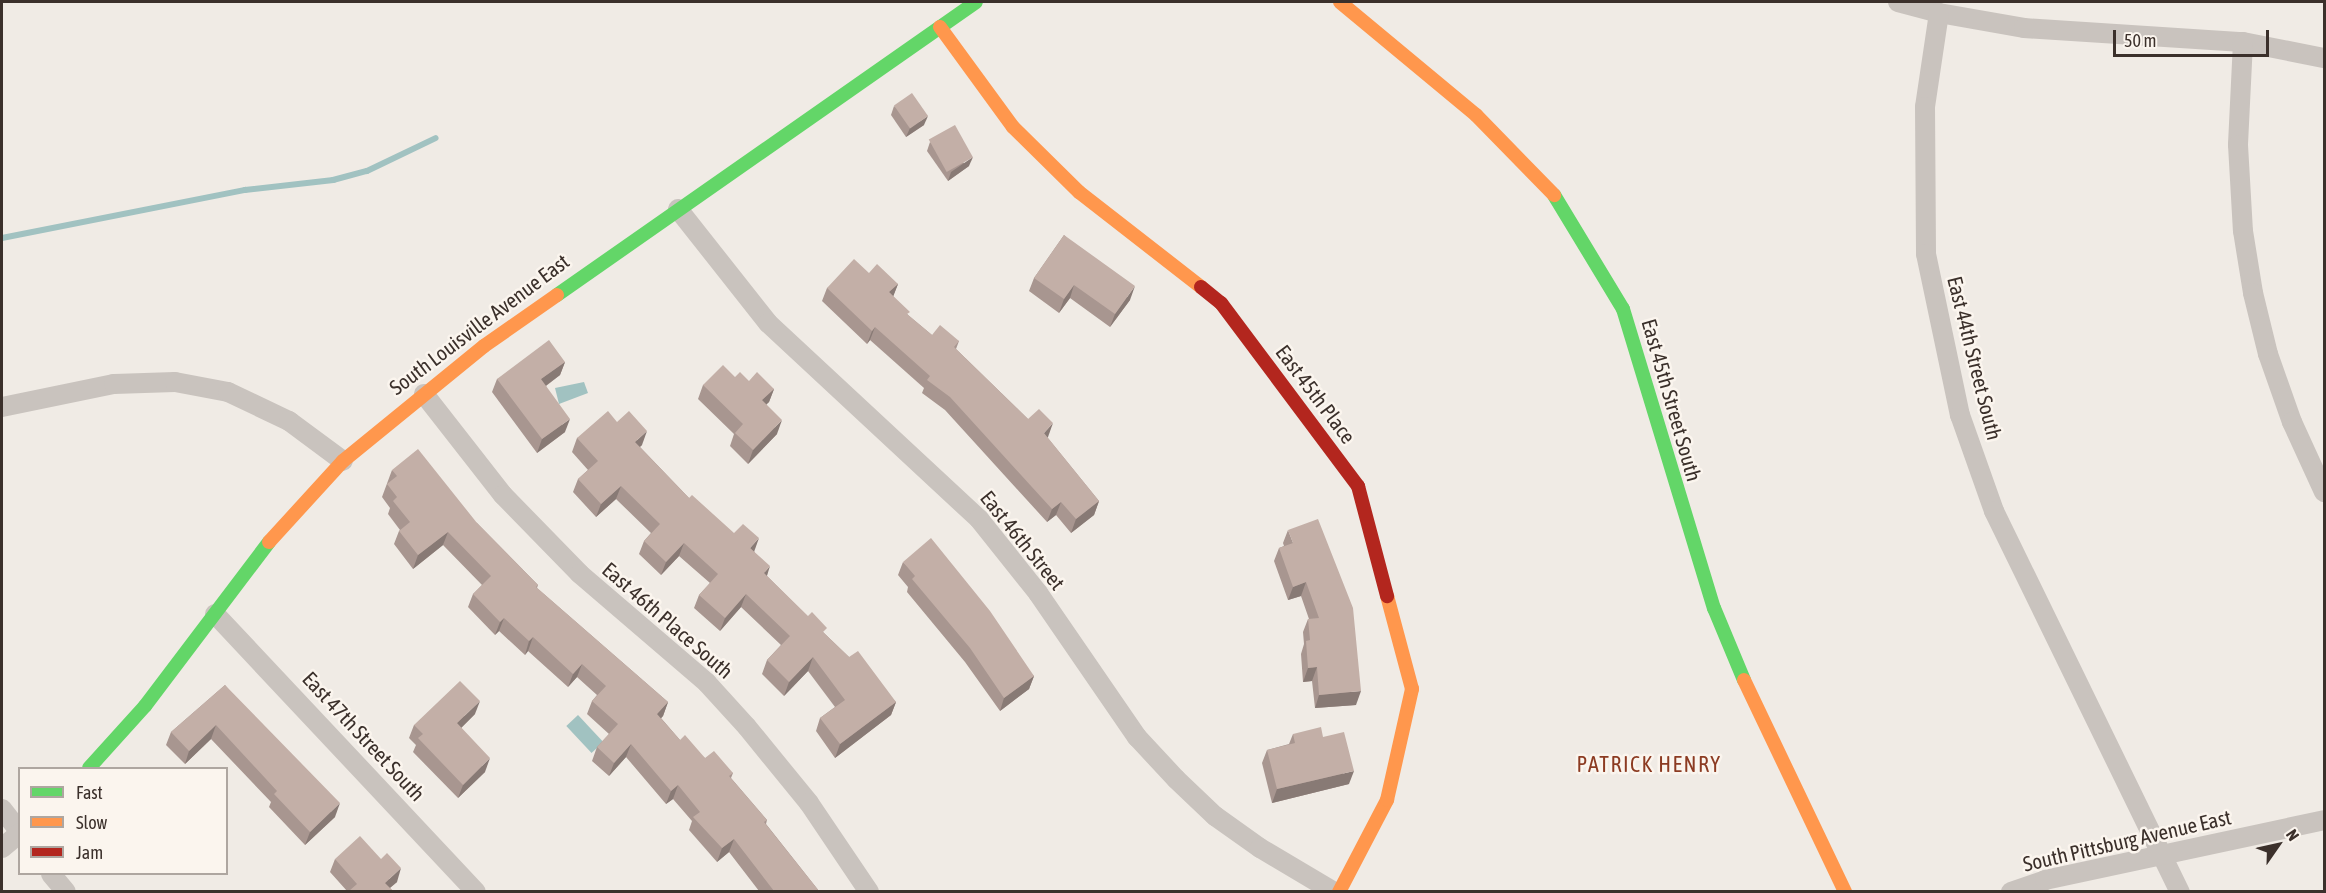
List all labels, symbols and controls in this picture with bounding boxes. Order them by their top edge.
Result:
scale bar [2116,18,2272,56]
text: 50 m [2124,30,2156,51]
street label: South Louisville Avenue East [384,248,574,400]
street label: East 44th Street South [1942,273,2008,443]
street label: East 45th Street South [1637,316,1707,484]
street label: East 45th Place [1271,340,1361,448]
street label: East 46th Street [975,485,1071,595]
street label: East 46th Place South [598,556,738,684]
street label: East 47th Street South [298,666,430,806]
district label: PATRICK HENRY [1577,752,1721,778]
legend [18,767,228,875]
text: Fast [76,782,103,803]
street label: South Pittsburg Avenue East [2020,804,2234,876]
text: Slow [76,812,107,833]
north arrow [2248,815,2308,875]
text: N [2283,826,2303,844]
text: Jam [76,842,103,863]

